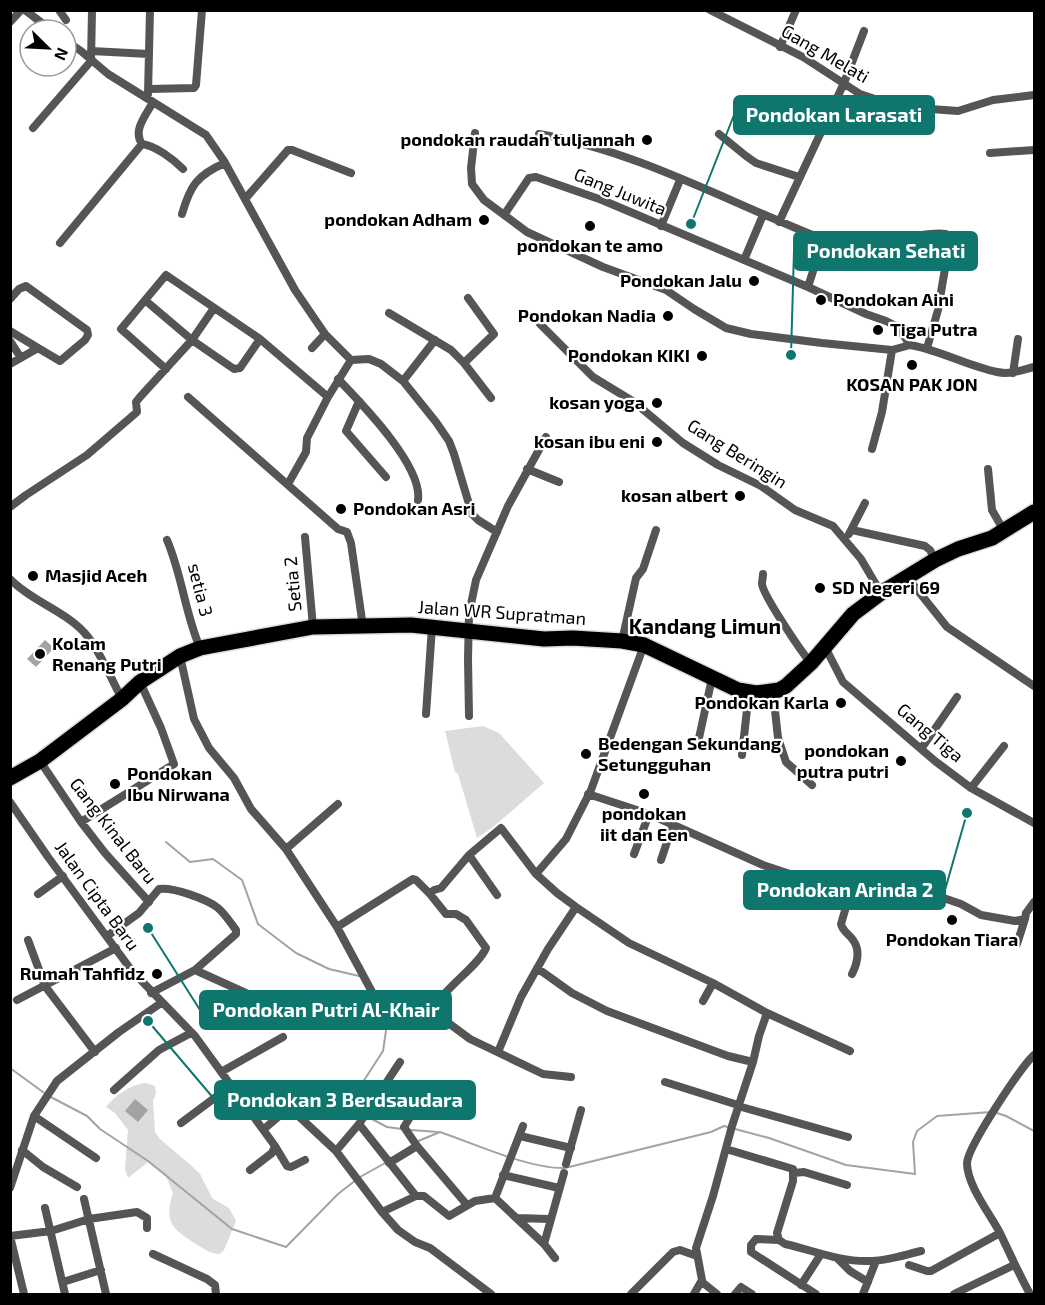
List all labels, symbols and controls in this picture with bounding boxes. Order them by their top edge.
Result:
north arrow [18,18,78,78]
street label: Gang Melati [778,19,873,87]
text: N [51,45,73,63]
callout: Pondokan Larasati [734,96,934,134]
text: Pondokan Larasati [746,102,922,126]
place label: pondokan raudah tuljannah [400,128,635,150]
marker: pondokan raudah tuljannah [640,133,654,147]
street label: Gang Juwita [571,163,670,220]
place label: pondokan Adham [324,208,472,230]
marker: pondokan Adham [477,213,491,227]
marker: pondokan te amo [583,219,597,233]
callout: Pondokan Sehati [794,232,977,270]
place label: pondokan te amo [517,234,663,256]
text: Pondokan Sehati [807,238,965,262]
place label: Pondokan Jalu [620,269,742,291]
marker: Pondokan Jalu [747,274,761,288]
place label: Pondokan Aini [833,288,954,310]
marker: Pondokan Aini [814,293,828,307]
place label: Pondokan Nadia [518,304,656,326]
marker: Pondokan Nadia [661,309,675,323]
place label: Tiga Putra [890,318,977,340]
marker: Tiga Putra [871,323,885,337]
place label: Pondokan KIKI [568,344,690,366]
marker: Pondokan KIKI [695,349,709,363]
marker: KOSAN PAK JON [905,358,919,372]
place label: KOSAN PAK JON [846,373,978,395]
place label: kosan yoga [549,391,645,413]
marker: kosan yoga [650,396,664,410]
street label: Gang Beringin [684,414,792,493]
place label: kosan ibu eni [534,430,645,452]
marker: kosan ibu eni [650,435,664,449]
place label: kosan albert [621,484,729,506]
marker: kosan albert [733,489,747,503]
place label: Pondokan Asri [353,497,475,519]
marker: Pondokan Asri [334,502,348,516]
street label: Setia 2 [279,556,305,612]
street label: setia 3 [184,561,218,619]
place label: Masjid Aceh [45,564,147,586]
marker: Masjid Aceh [26,569,40,583]
place label: SD Negeri 69 [832,576,940,598]
marker: SD Negeri 69 [813,581,827,595]
street label: Jalan WR Supratman [417,595,587,629]
district label: Kandang Limun [629,613,781,638]
place label: Kolam Renang Putri [52,632,162,675]
marker: Kolam Renang Putri [33,647,47,661]
place label: Pondokan Karla [695,691,829,713]
marker: Pondokan Karla [834,696,848,710]
street label: Gang Tiga [893,698,968,766]
place label: Bedengan Sekundang Setungguhan [598,732,782,775]
place label: pondokan putra putri [797,739,889,782]
marker: Bedengan Sekundang Setungguhan [579,747,593,761]
marker: pondokan putra putri [894,754,908,768]
place label: Pondokan Ibu Nirwana [127,762,230,805]
street label: Gang Kinal Baru [66,773,162,888]
marker: Pondokan Ibu Nirwana [108,777,122,791]
marker: pondokan iit dan Een [637,787,651,801]
place label: pondokan iit dan Een [600,802,688,845]
street label: Jalan Cipta Baru [51,836,145,955]
callout: Pondokan Arinda 2 [744,871,945,909]
text: Pondokan Arinda 2 [757,877,933,901]
marker: Pondokan Tiara [945,913,959,927]
place label: Pondokan Tiara [886,928,1018,950]
place label: Rumah Tahfidz [20,962,145,984]
marker: Rumah Tahfidz [150,967,164,981]
callout: Pondokan Putri Al-Khair [200,991,451,1029]
text: Pondokan Putri Al-Khair [213,997,440,1021]
callout: Pondokan 3 Berdsaudara [215,1081,475,1119]
text: Pondokan 3 Berdsaudara [227,1087,463,1111]

